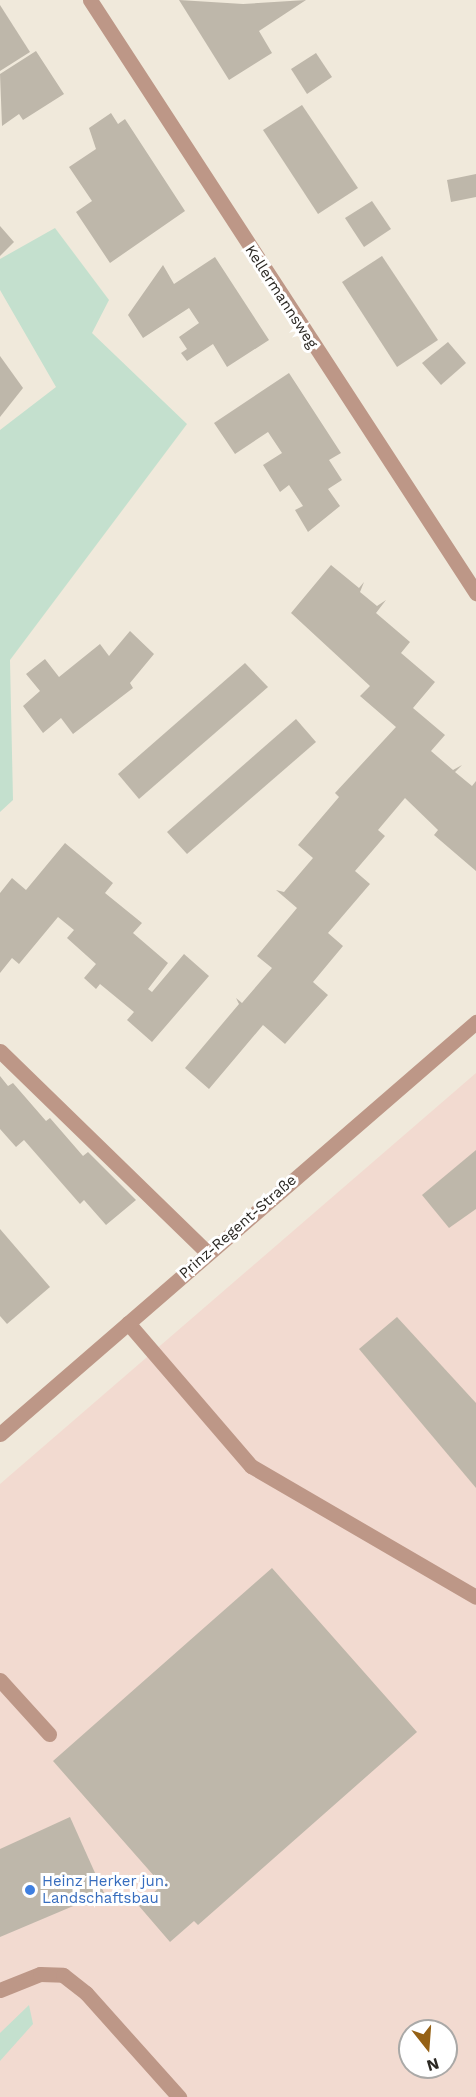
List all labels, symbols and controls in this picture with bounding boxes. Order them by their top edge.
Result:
street label: Kellermannsweg [241,242,321,352]
street label: Prinz-Regent-Straße [176,1171,300,1283]
place label: Heinz Herker jun. Landschaftsbau [42,1872,168,1907]
marker: Heinz Herker jun. Landschaftsbau [23,1883,37,1897]
north arrow [398,2019,458,2079]
text: N [424,2054,441,2076]

